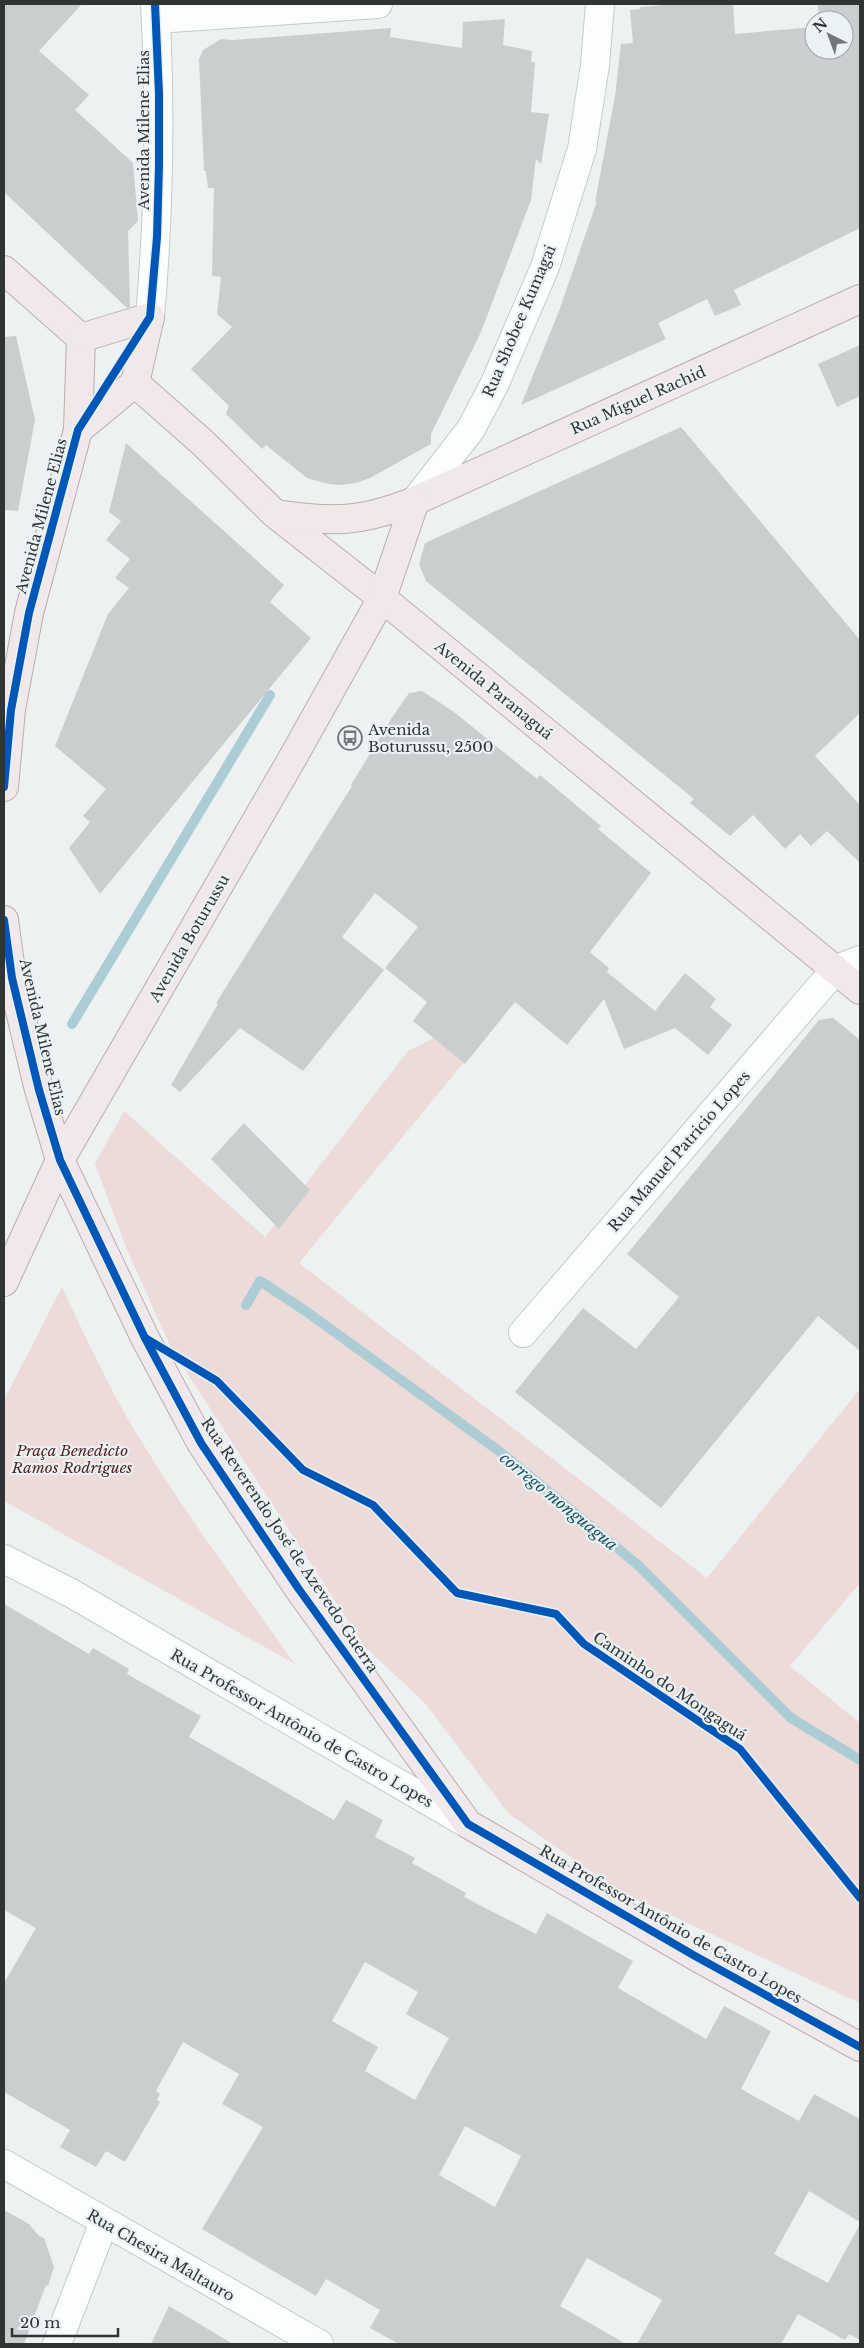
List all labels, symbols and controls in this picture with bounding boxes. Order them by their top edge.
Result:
north arrow [804,10,854,60]
text: N [809,14,831,36]
street label: Avenida Milene Elias [134,50,153,211]
street label: Rua Shobee Kumagai [478,242,560,400]
street label: Rua Miguel Rachid [567,362,709,438]
street label: Avenida Milene Elias [11,436,71,597]
street label: Avenida Paranaguá [430,636,557,744]
place label: Avenida Boturussu, 2500 [367,720,494,756]
bus stop icon: Avenida Boturussu, 2500 [337,725,363,751]
street label: Avenida Boturussu [144,871,233,1006]
street label: Avenida Milene Elias [15,956,70,1117]
street label: Rua Manuel Patricio Lopes [604,1066,754,1235]
street label: Rua Reverendo José de Azevedo Guerra [197,1414,383,1677]
park label: Praça Benedicto Ramos Rodrigues [11,1441,132,1477]
water label: corrego monguagua [496,1447,622,1555]
street label: Caminho do Mongaguá [590,1627,751,1745]
street label: Rua Professor Antônio de Castro Lopes [167,1645,437,1811]
street label: Rua Professor Antônio de Castro Lopes [536,1841,806,2007]
street label: Rua Chesira Maltauro [84,2205,238,2305]
scale bar [12,2306,119,2338]
text: 20 m [20,2313,60,2332]

